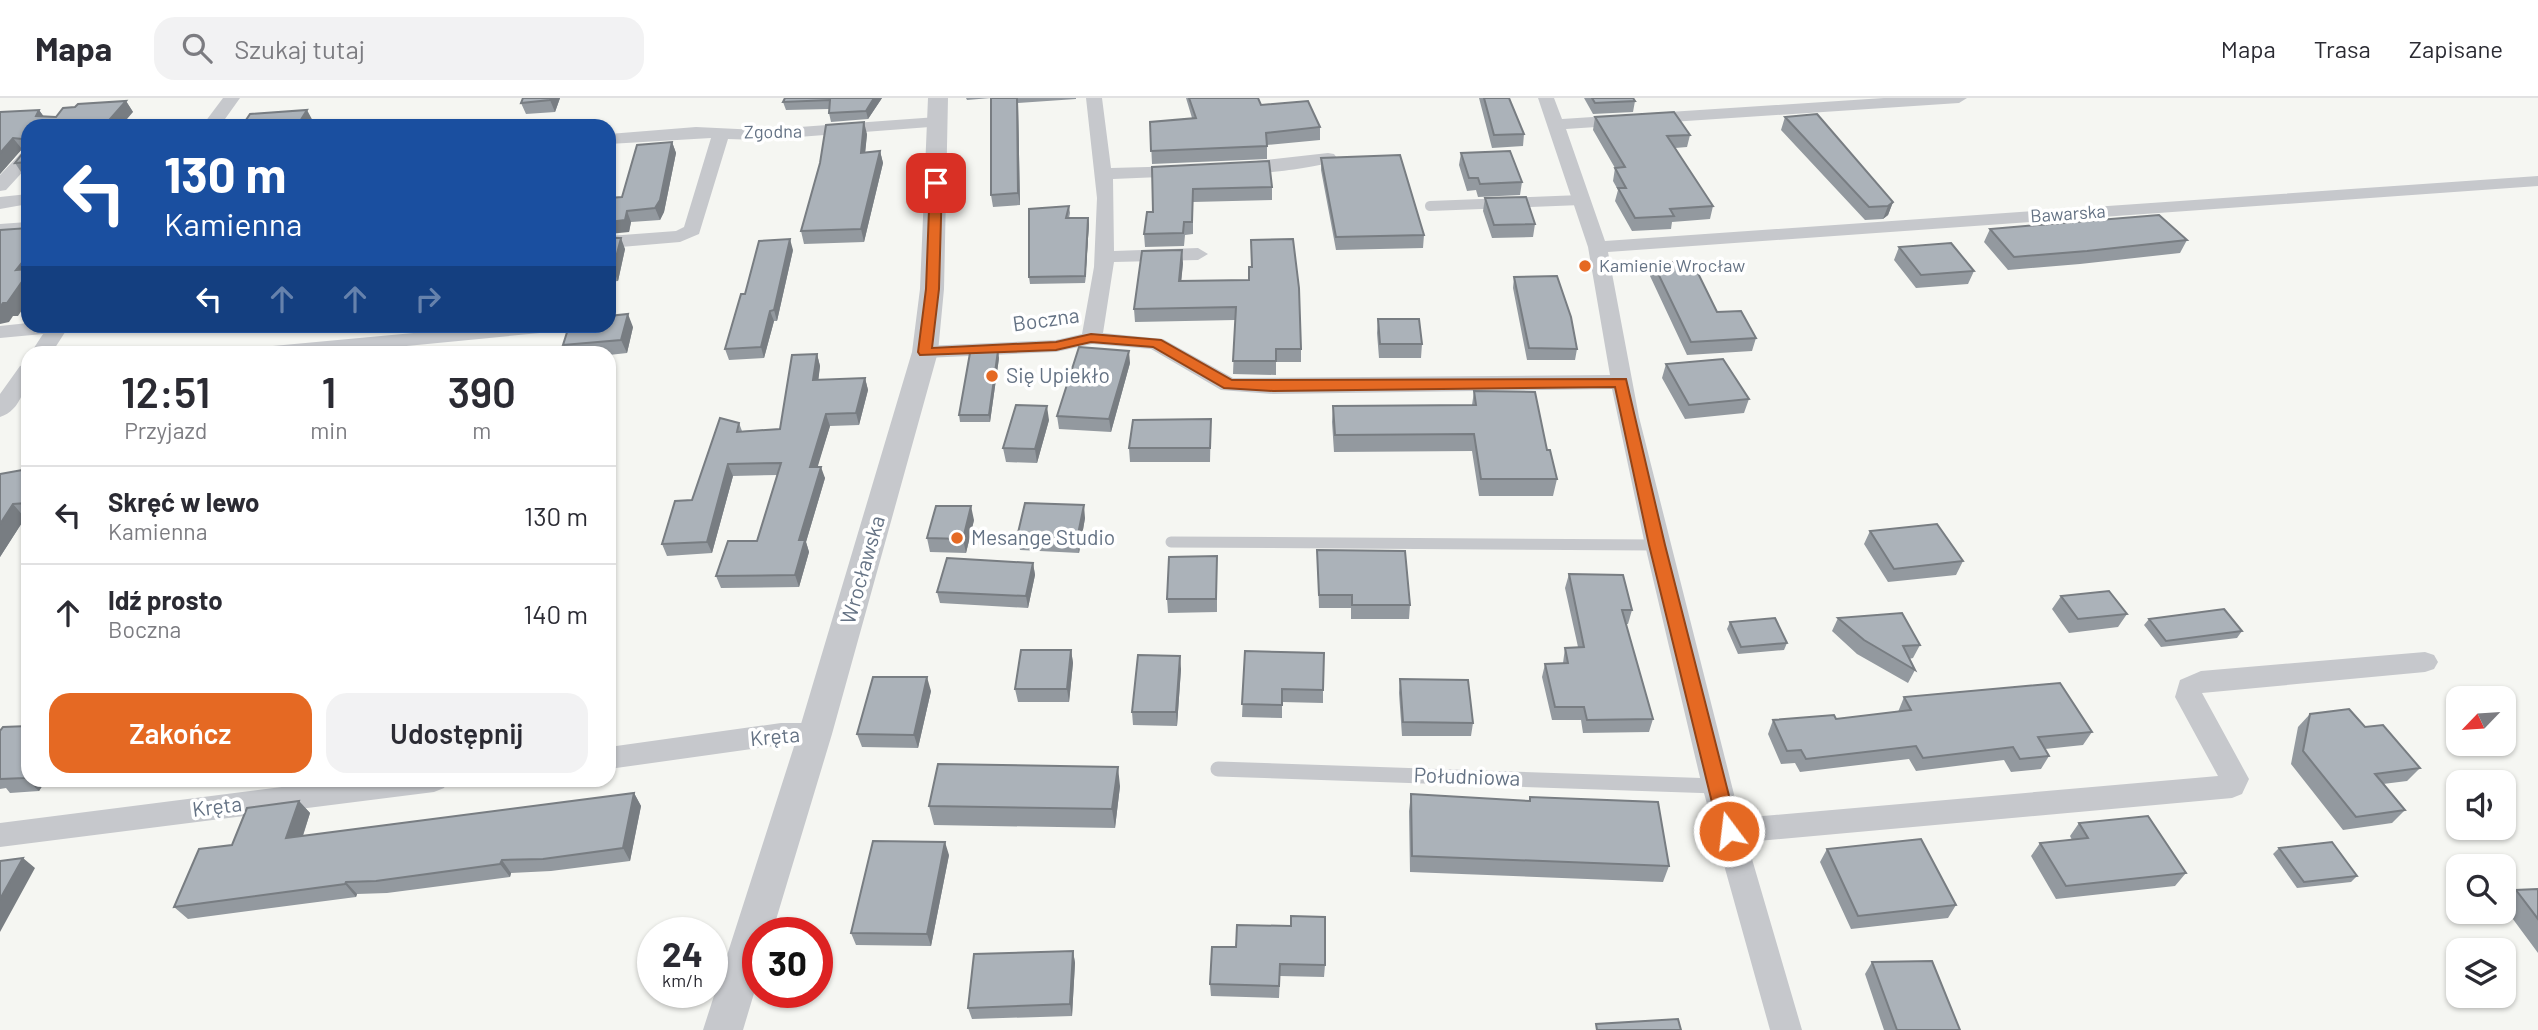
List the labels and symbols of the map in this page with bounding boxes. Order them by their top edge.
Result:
street label: Zgodna [744,119,802,143]
pin [906,153,966,213]
street label: Bawarska [2030,199,2106,227]
place label: Kamienie Wrocław [1599,254,1745,276]
marker: Kamienie Wrocław [1577,258,1593,274]
street label: Boczna [1011,301,1081,336]
place label: Się Upiekło [1006,362,1110,387]
marker: Się Upiekło [984,368,1000,384]
street label: Wrocławska [834,513,889,627]
place label: Mesange Studio [971,524,1115,549]
marker: Mesange Studio [949,530,965,546]
north arrow [2446,686,2516,756]
street label: Kręta [749,721,801,750]
street label: Południowa [1413,761,1521,790]
street label: Kręta [191,790,243,821]
position arrow [1692,794,1766,868]
speed limit sign: 30 [742,917,833,1008]

